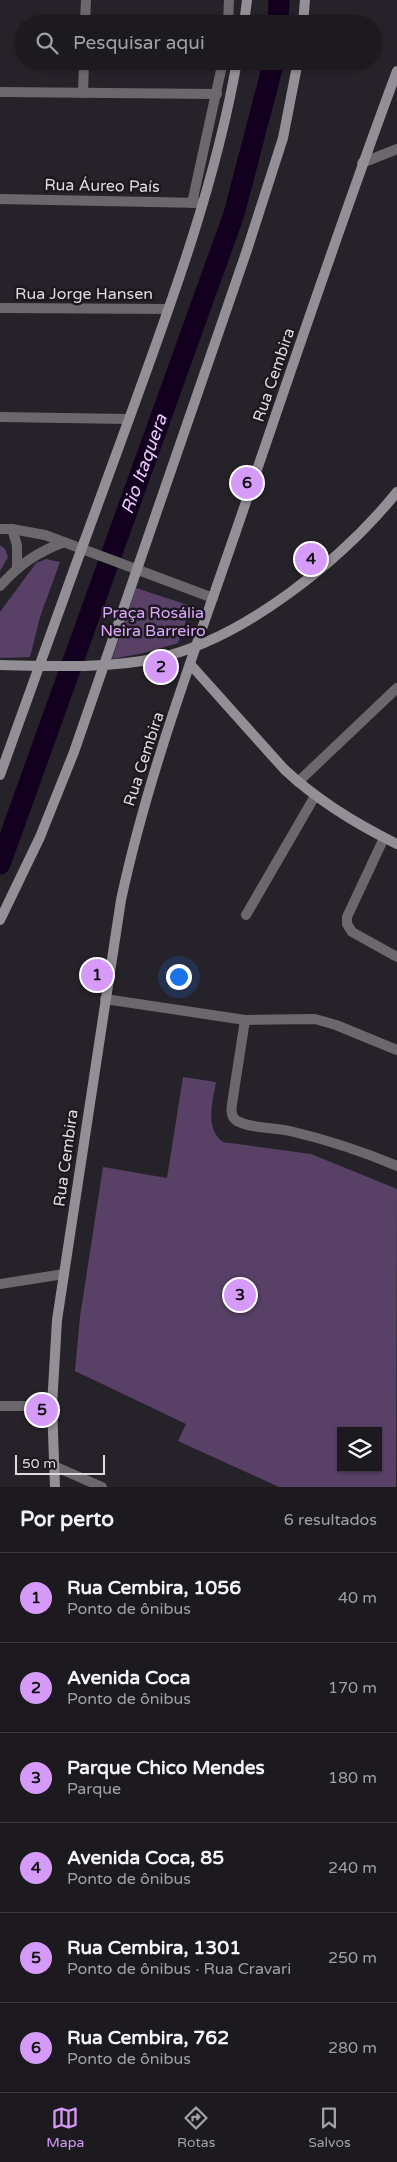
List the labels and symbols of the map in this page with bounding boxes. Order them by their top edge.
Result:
street label: Rua Áureo País [44,175,160,197]
street label: Rua Jorge Hansen [15,284,153,304]
street label: Rua Cembira [249,325,299,425]
water label: Rio Itaquera [116,410,172,517]
pin: 6 [231,464,263,502]
pin: 4 [295,540,327,578]
park label: Praça Rosália Neira Barreiro [100,603,206,641]
pin: 2 [145,648,177,686]
street label: Rua Cembira [119,709,169,809]
pin: 1 [81,956,113,994]
your location [166,964,192,990]
street label: Rua Cembira [49,1108,83,1208]
pin: 3 [224,1276,256,1314]
pin: 5 [26,1391,58,1429]
scale bar [15,1452,105,1475]

